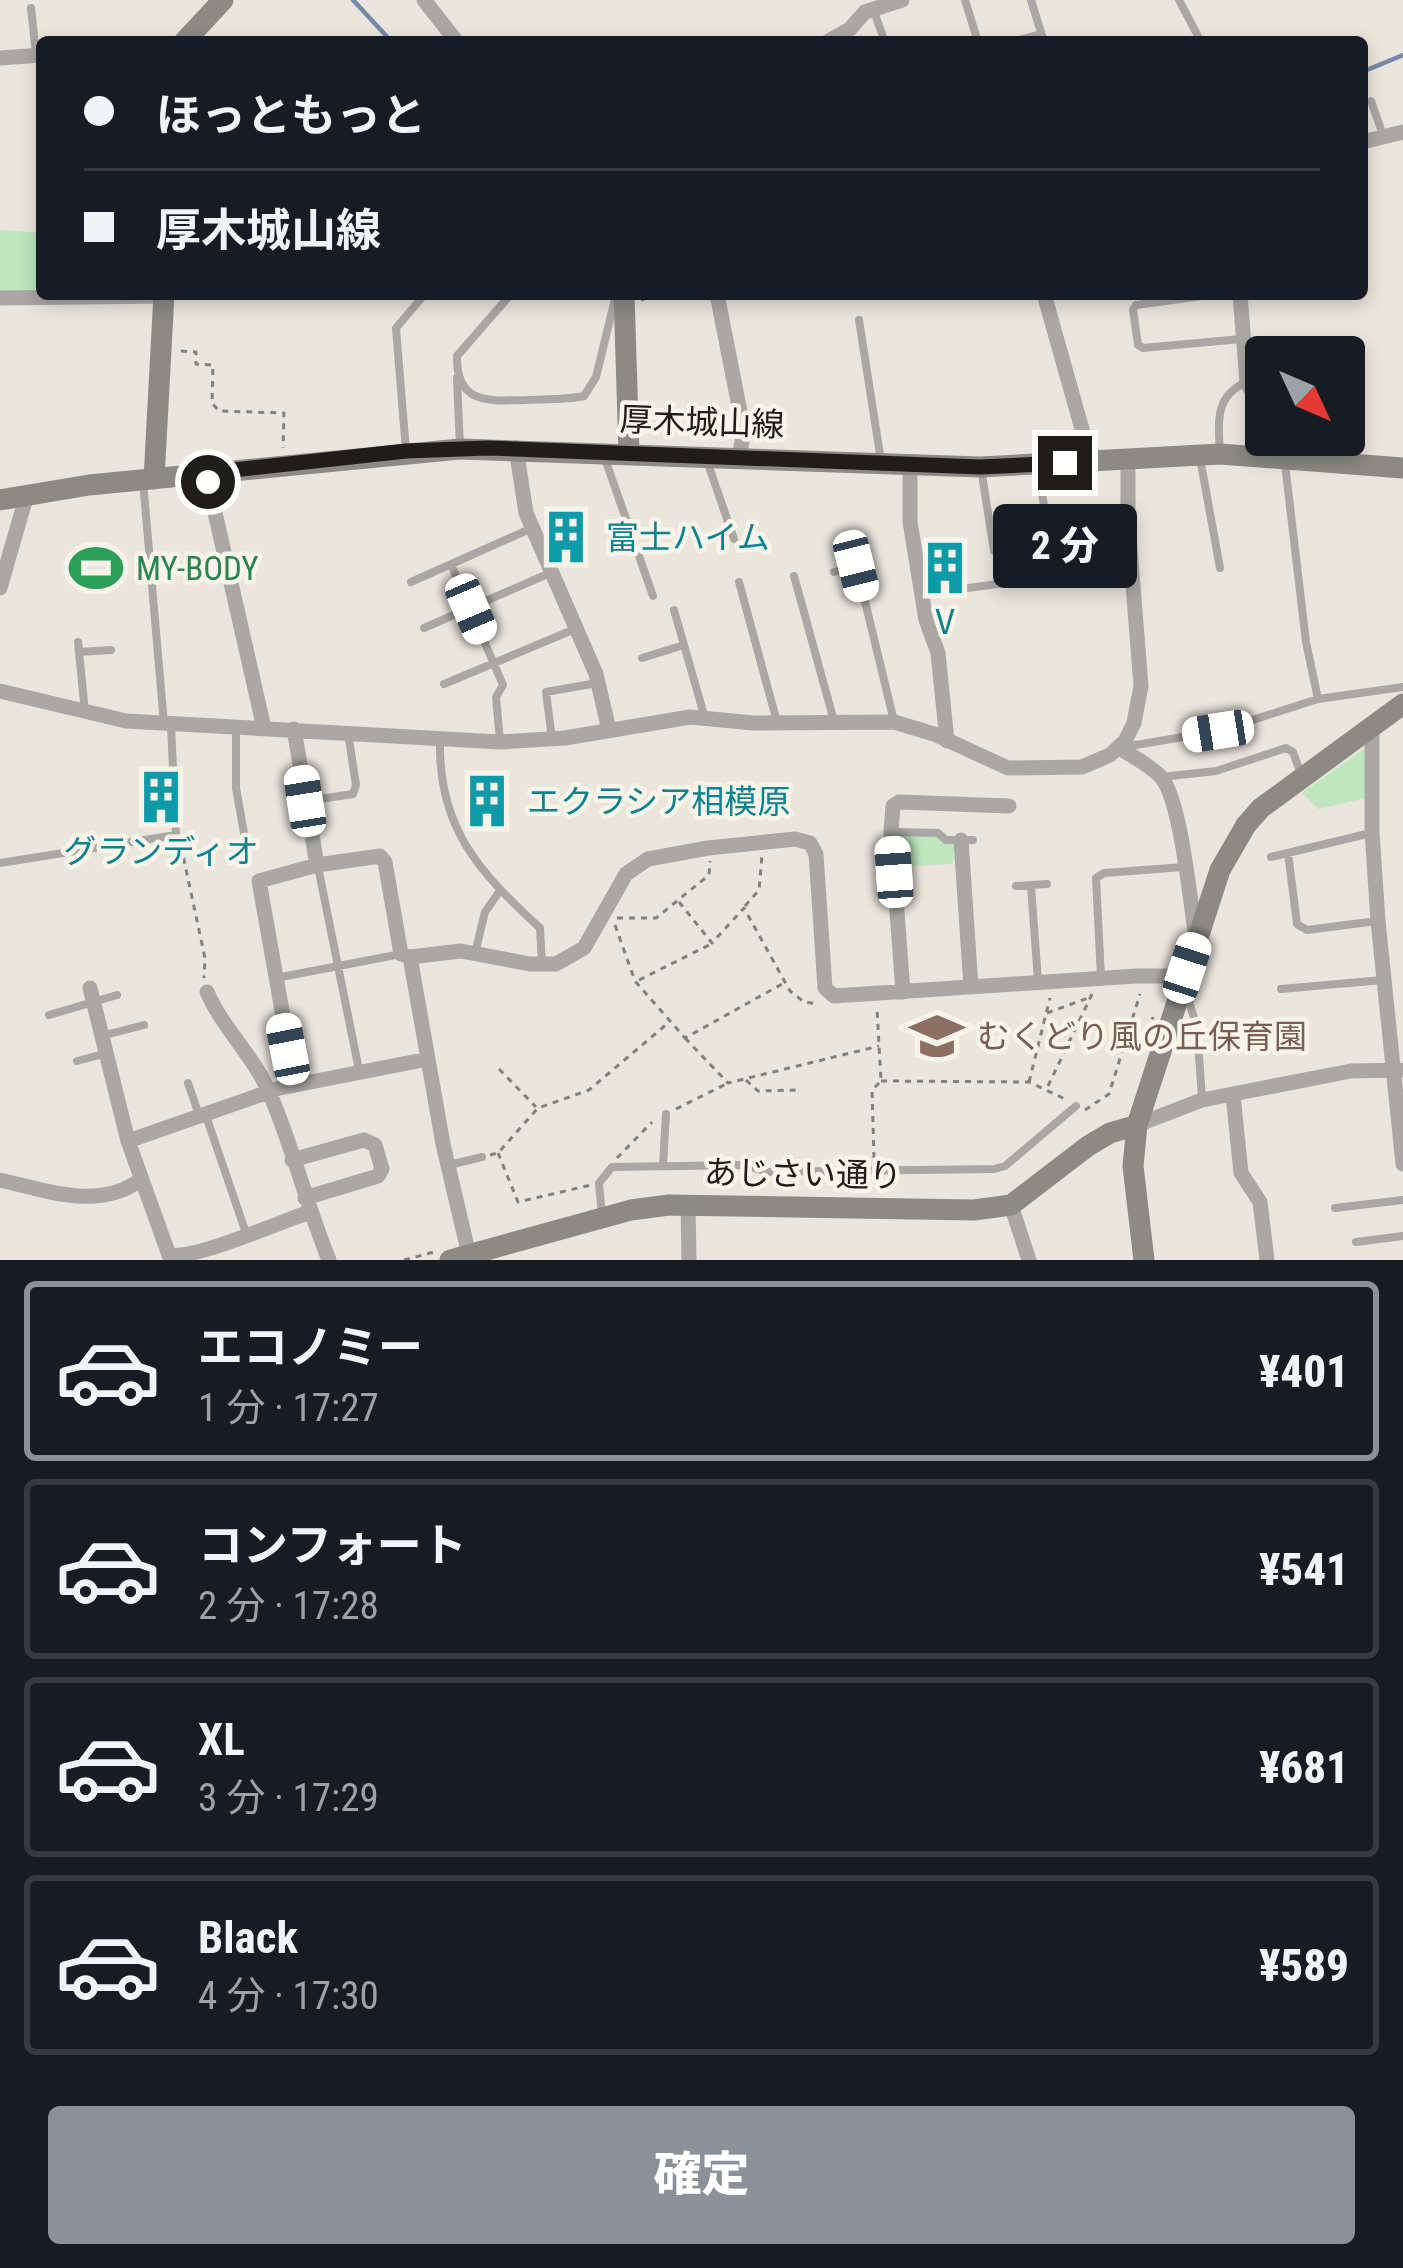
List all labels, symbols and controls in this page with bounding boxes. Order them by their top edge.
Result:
text: ほっともっと [156,89,426,142]
text: 厚木城山線 [156,204,381,257]
north arrow [1245,336,1365,456]
map controls [1245,336,1365,456]
street label: 厚木城山線 [619,400,785,444]
route end [1038,436,1092,490]
route start [181,455,235,509]
callout: 2 分 [993,505,1137,589]
building icon: 富士ハイム [537,508,595,566]
place label: 富士ハイム [606,518,770,557]
text: 2 分 [1031,523,1099,569]
car [830,527,882,605]
sports icon: MY-BODY [67,539,125,597]
building icon: Ⅴ [916,539,974,597]
place label: MY-BODY [136,549,258,588]
car [440,569,502,649]
place label: Ⅴ [929,603,962,642]
car [1180,708,1256,754]
car [282,763,328,839]
building icon: グランディオ [132,768,190,826]
building icon: エクラシア相模原 [458,772,516,830]
place label: エクラシア相模原 [527,782,790,821]
place label: グランディオ [63,832,259,871]
car [874,835,914,909]
car [1159,928,1215,1008]
school or university icon: むくどり風の丘保育園 [908,1007,966,1065]
car [263,1010,313,1088]
place label: むくどり風の丘保育園 [977,1017,1307,1056]
street label: あじさい通り [704,1153,902,1195]
icon: car [54,1317,162,1425]
text: エコノミー [198,1321,423,1374]
text: ¥401 [1259,1345,1349,1398]
text: 1 分 · 17:27 [198,1385,379,1431]
icon: car [54,1515,162,1623]
text: コンフォート [198,1519,467,1572]
text: ¥541 [1259,1543,1349,1596]
text: 2 分 · 17:28 [198,1583,379,1629]
icon: car [54,1713,162,1821]
text: XL [198,1713,245,1766]
text: ¥681 [1259,1741,1349,1794]
text: 3 分 · 17:29 [198,1775,379,1821]
icon: car [54,1911,162,2019]
text: Black [198,1911,298,1964]
text: ¥589 [1259,1939,1349,1992]
text: 4 分 · 17:30 [198,1973,379,2019]
button: 確定 [48,2106,1355,2244]

